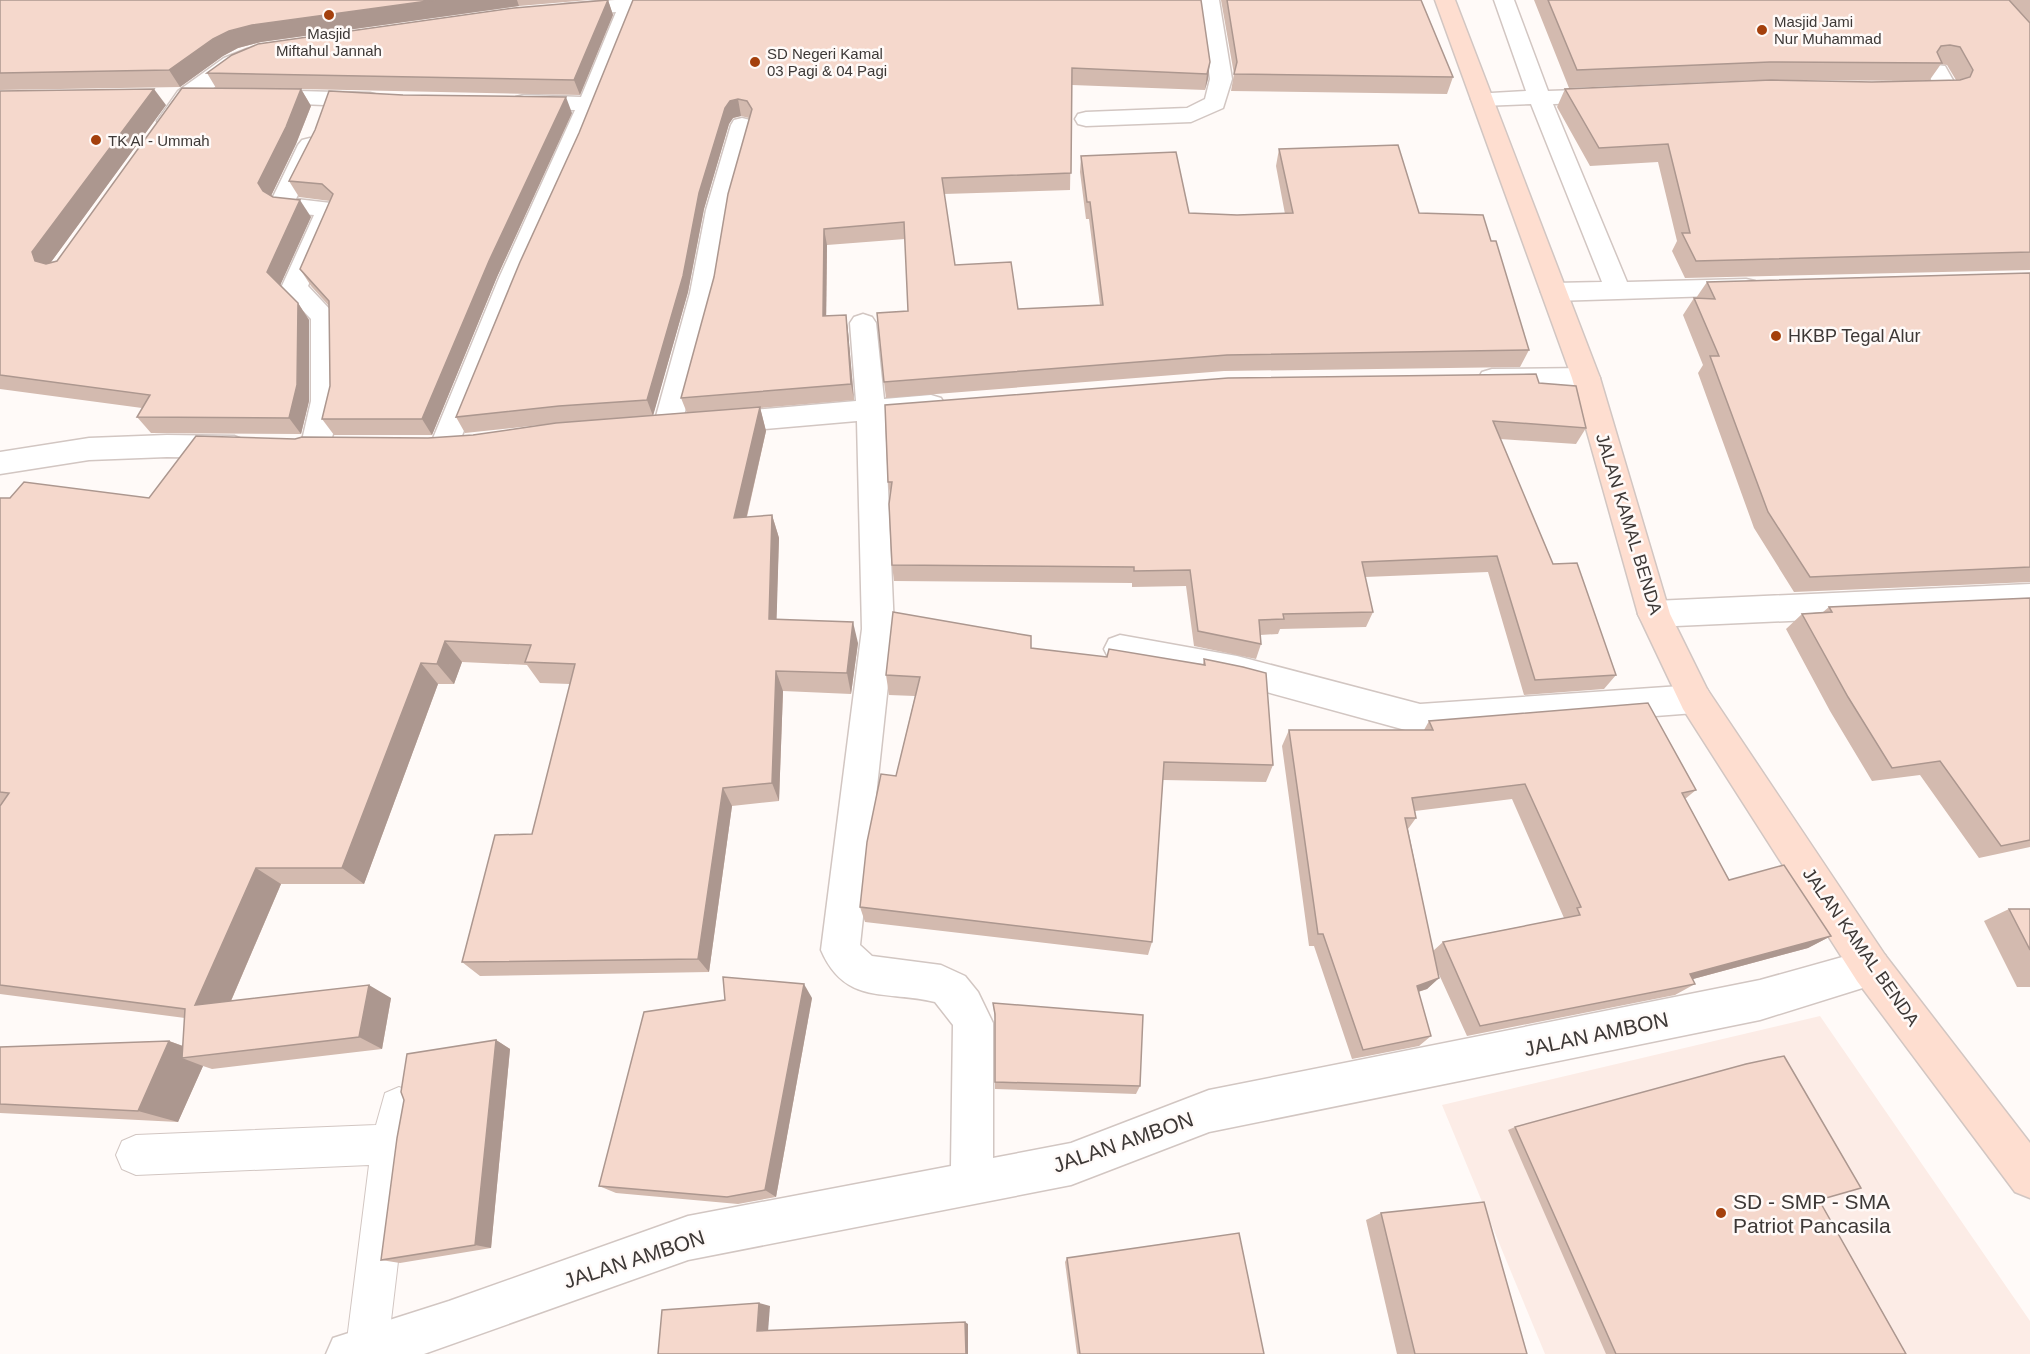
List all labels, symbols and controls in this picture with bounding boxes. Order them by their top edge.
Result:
marker: Masjid Miftahul Jannah [322,8,336,22]
place label: Masjid Jami Nur Muhammad [1774,13,1882,47]
marker: Masjid Jami Nur Muhammad [1755,23,1769,37]
place label: Masjid Miftahul Jannah [276,25,382,59]
place label: SD Negeri Kamal 03 Pagi & 04 Pagi [767,45,887,79]
marker: SD Negeri Kamal 03 Pagi & 04 Pagi [748,55,762,69]
place label: TK Al - Ummah [108,132,210,149]
marker: TK Al - Ummah [89,133,103,147]
place label: HKBP Tegal Alur [1788,326,1920,346]
marker: HKBP Tegal Alur [1769,329,1783,343]
street label: JALAN KAMAL BENDA [1592,431,1666,617]
street label: JALAN KAMAL BENDA [1799,864,1923,1030]
street label: JALAN AMBON [1522,1007,1670,1061]
street label: JALAN AMBON [1050,1107,1196,1177]
place label: SD - SMP - SMA Patriot Pancasila [1733,1190,1891,1237]
marker: SD - SMP - SMA Patriot Pancasila [1714,1206,1728,1220]
street label: JALAN AMBON [561,1225,707,1293]

